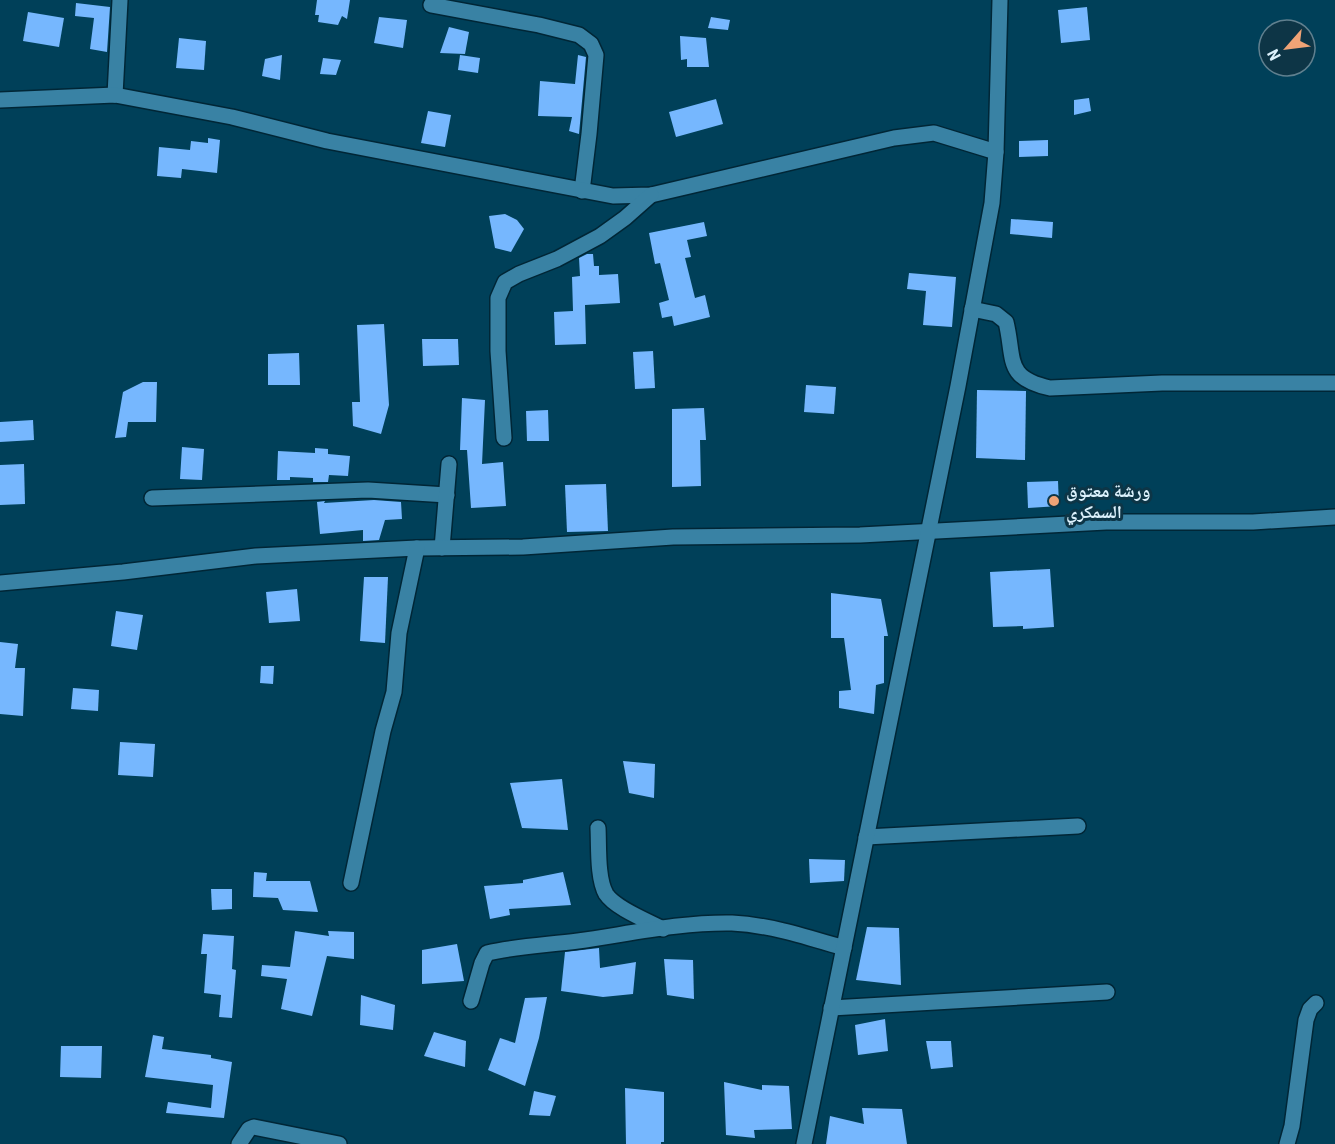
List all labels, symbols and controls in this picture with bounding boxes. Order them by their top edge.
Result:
north arrow [1257,18,1317,78]
text: N [1264,46,1285,64]
place label: ورشة معتوق السمكري [1066,480,1151,526]
marker: ورشة معتوق السمكري [1047,494,1061,508]

